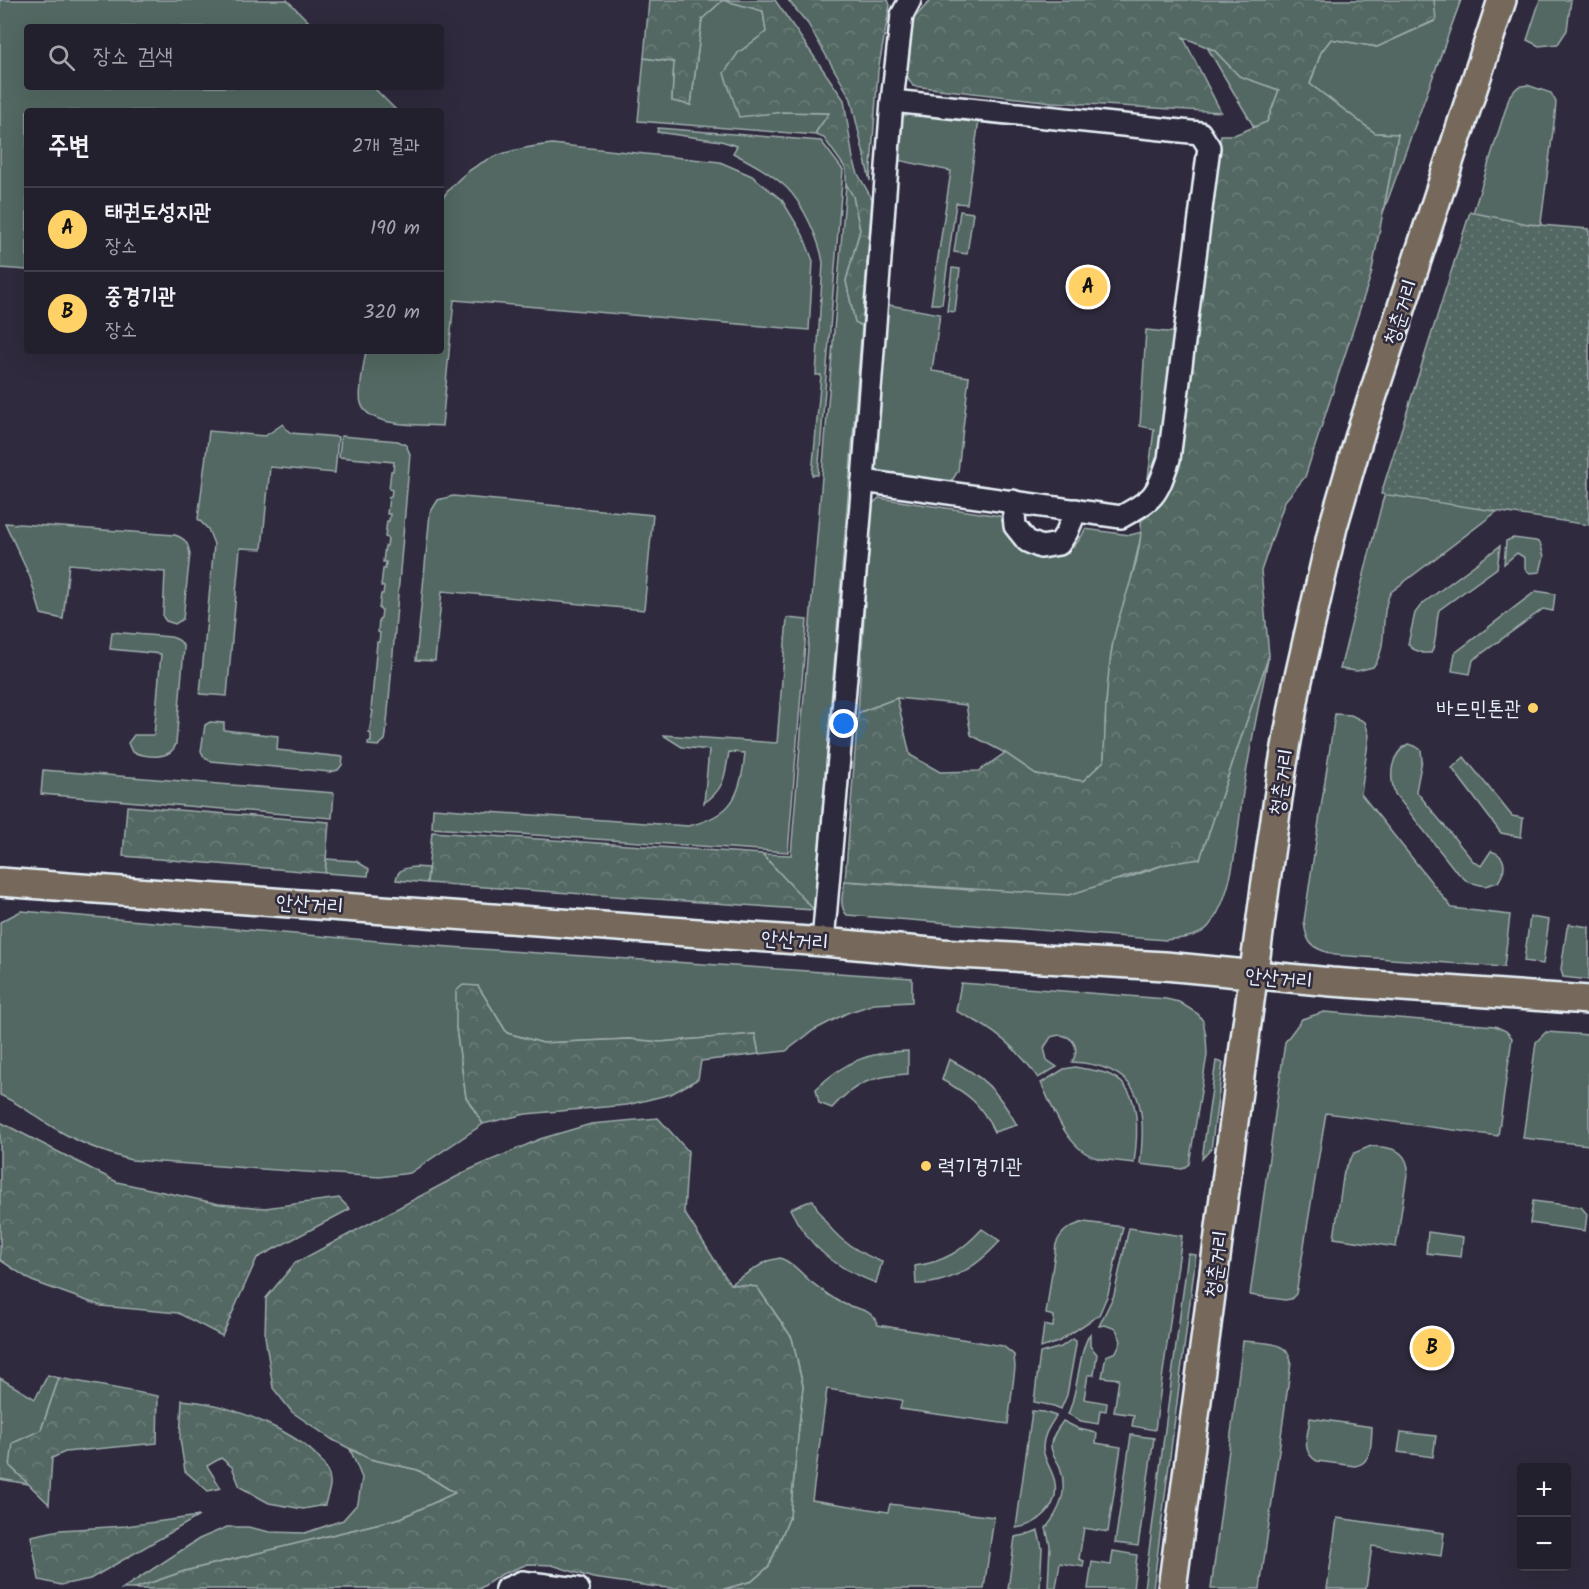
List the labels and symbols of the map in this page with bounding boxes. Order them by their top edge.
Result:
pin: A [1068,264,1108,310]
street label: 청춘거리 [1375,275,1428,350]
place label: 바드민톤관 [1437,693,1521,726]
marker: 바드민톤관 [1526,701,1540,715]
your location [829,709,858,738]
street label: 청춘거리 [1261,746,1304,818]
street label: 안산거리 [275,887,345,924]
street label: 안산거리 [760,923,830,960]
street label: 안산거리 [1244,960,1314,999]
place label: 력기경기관 [938,1151,1023,1184]
marker: 력기경기관 [919,1159,933,1173]
street label: 청춘거리 [1196,1228,1239,1300]
pin: B [1412,1326,1452,1370]

